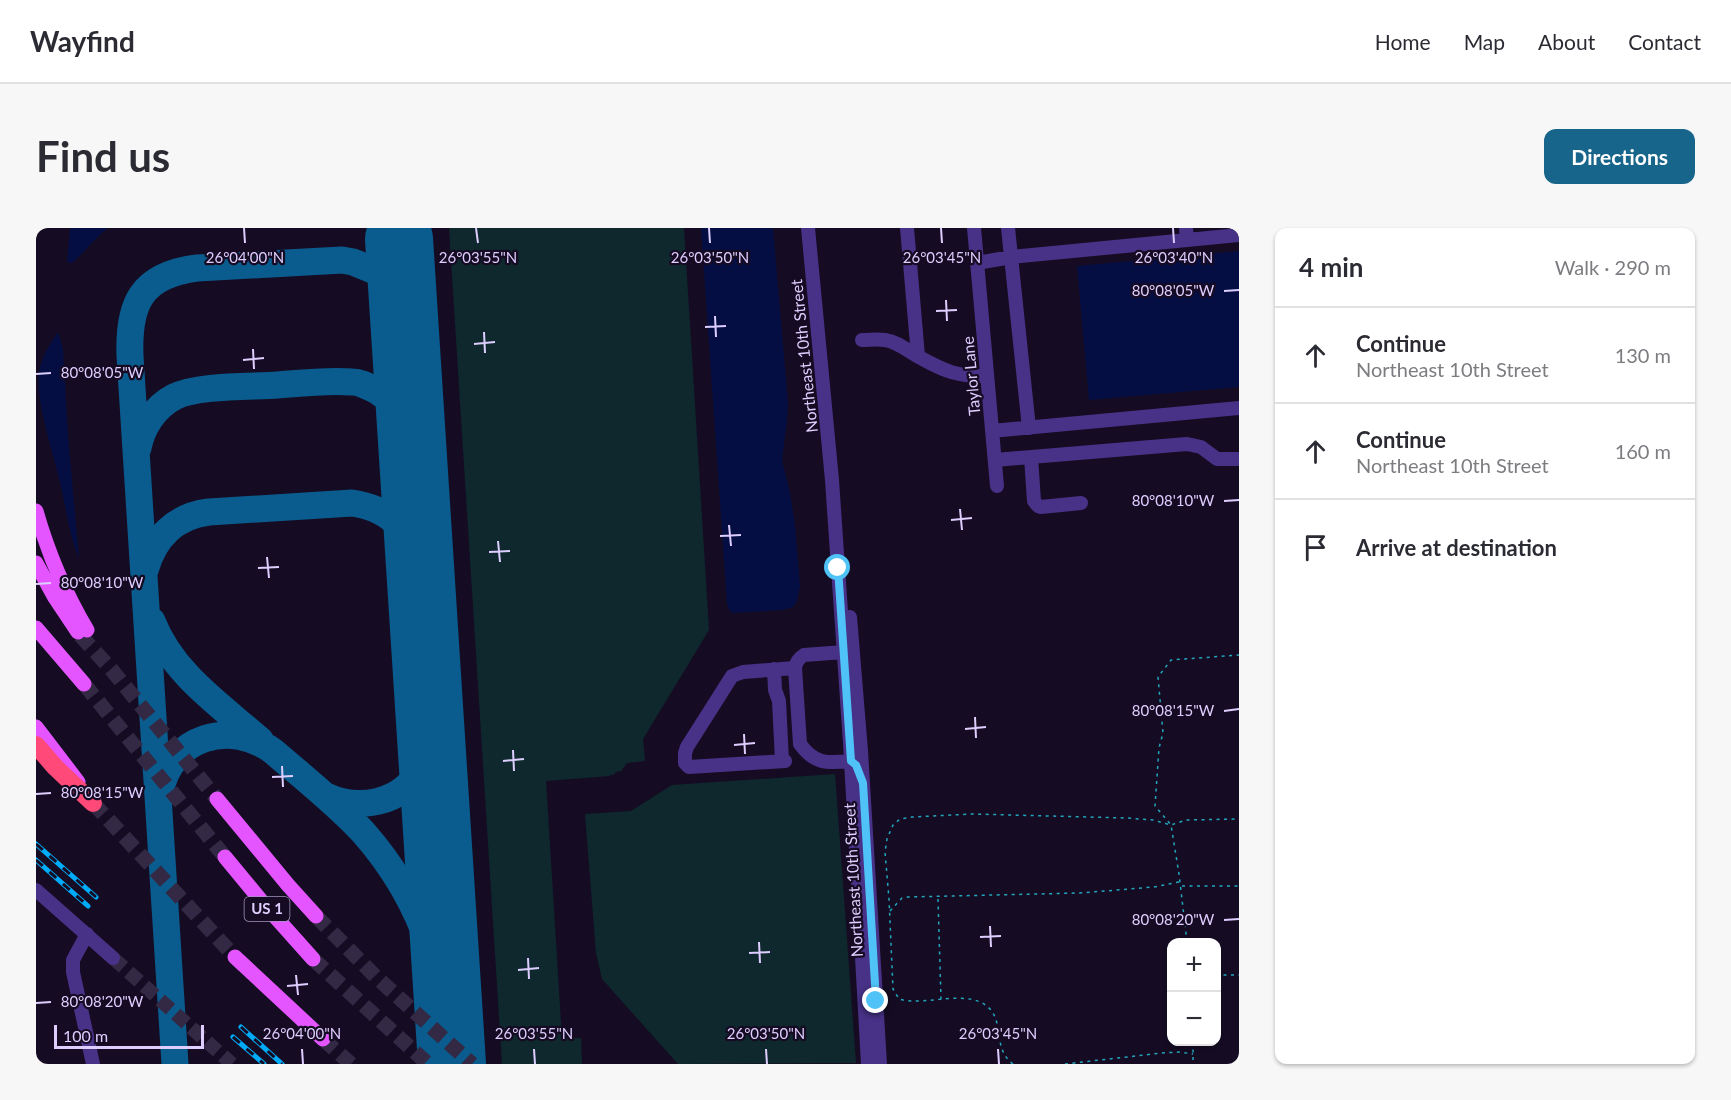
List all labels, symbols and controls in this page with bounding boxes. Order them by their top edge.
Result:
text: Wayfind [30,24,135,58]
text: Home [1375,29,1431,54]
text: Map [1464,29,1505,54]
text: About [1538,29,1595,54]
text: Contact [1628,29,1701,54]
button: Directions [1544,129,1695,184]
text: Find us [36,131,170,181]
text: 26°04'00"N [206,248,284,266]
text: 26°03'55"N [439,248,517,266]
text: 26°03'50"N [671,248,749,266]
text: 26°03'45"N [903,248,981,266]
text: 26°03'40"N [1135,248,1213,266]
text: 4 min [1299,251,1363,283]
text: Walk · 290 m [1555,255,1671,279]
street label: Northeast 10th Street [786,278,821,434]
text: 80°08'05"W [1132,281,1215,299]
text: Continue [1356,330,1446,357]
street label: Taylor Lane [958,336,983,417]
icon: ahead [1299,339,1332,372]
text: 130 m [1615,343,1671,367]
text: Northeast 10th Street [1356,357,1549,381]
text: 80°08'05"W [61,363,144,381]
text: Continue [1356,426,1446,453]
icon: ahead [1299,435,1332,468]
text: 160 m [1615,439,1671,463]
text: Northeast 10th Street [1356,453,1549,477]
text: 80°08'10"W [1132,491,1215,509]
icon: arrive [1299,531,1332,564]
text: Arrive at destination [1356,534,1557,561]
route start [824,554,850,580]
text: 80°08'10"W [61,573,144,591]
text: 80°08'15"W [1132,701,1215,719]
text: 80°08'15"W [61,783,144,801]
street label: Northeast 10th Street [839,802,866,957]
road number: US 1 [244,897,290,921]
text: 80°08'20"W [1132,910,1215,928]
map controls [1167,938,1221,1046]
button: + [1167,938,1221,992]
route end [862,987,888,1013]
text: 80°08'20"W [61,992,144,1010]
button: − [1167,992,1221,1046]
scale bar [54,1022,204,1050]
text: 26°04'00"N [263,1024,341,1042]
text: 26°03'55"N [495,1024,573,1042]
text: 26°03'50"N [727,1024,805,1042]
text: 26°03'45"N [959,1024,1037,1042]
text: 100 m [63,1026,108,1045]

